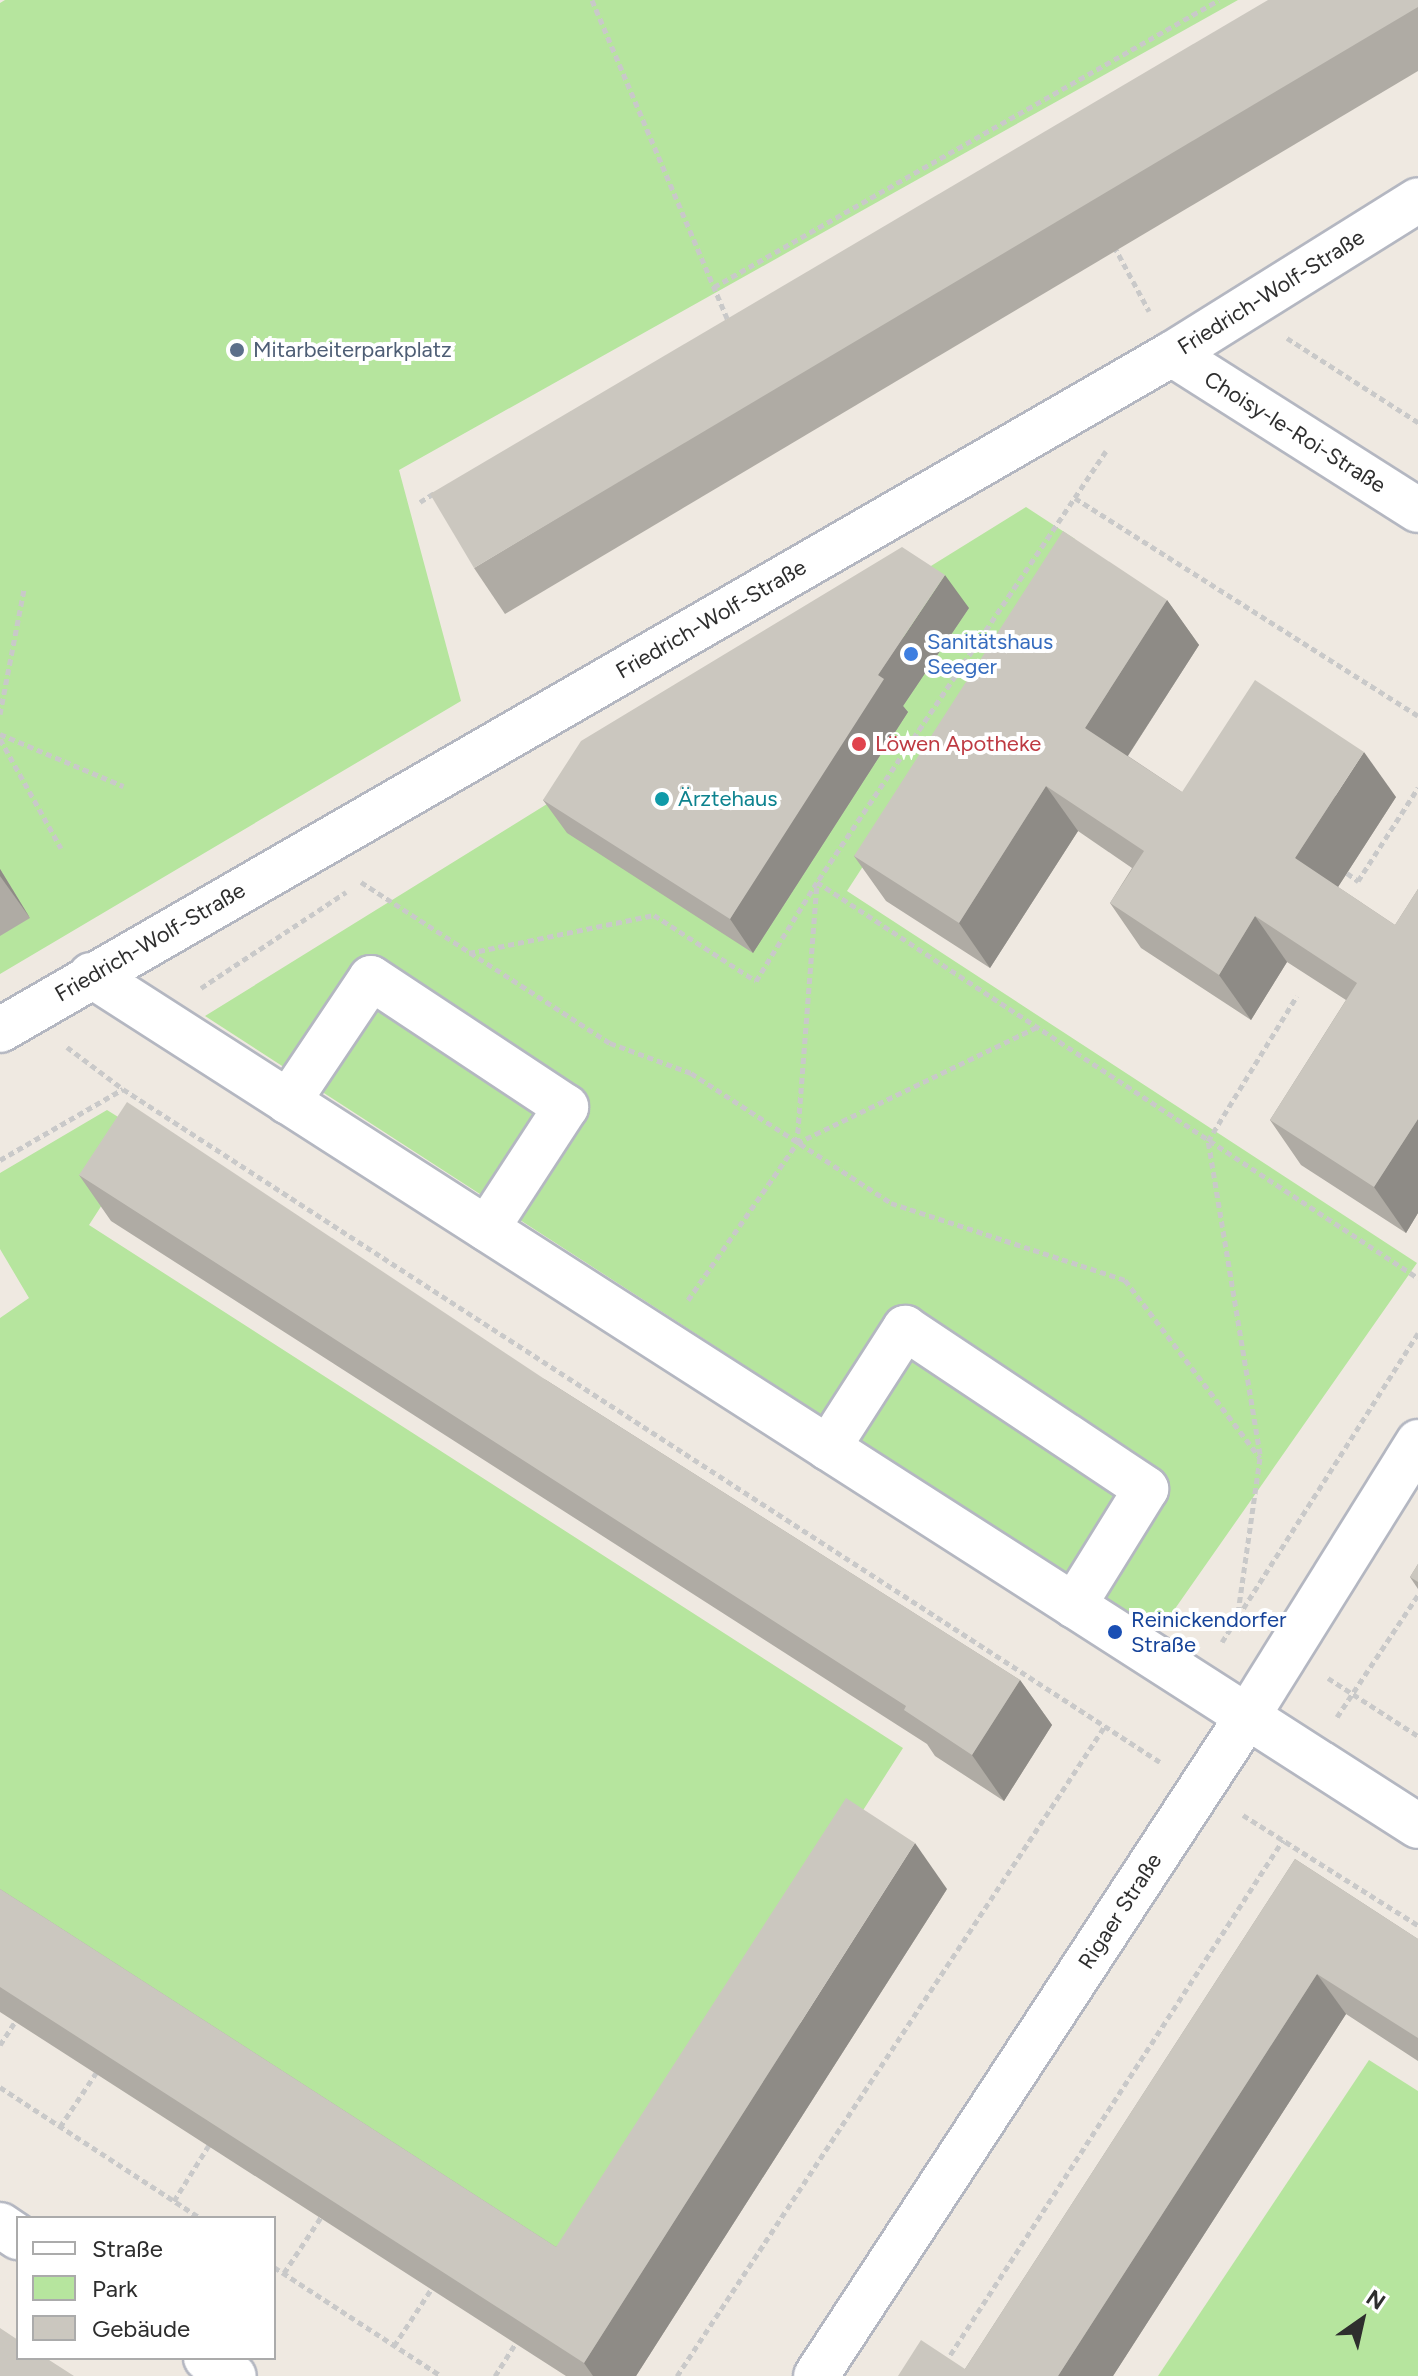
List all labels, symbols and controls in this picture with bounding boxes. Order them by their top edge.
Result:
street label: Friedrich-Wolf-Straße [1173,224,1369,360]
place label: Mitarbeiterparkplatz [253,337,452,363]
marker: Mitarbeiterparkplatz [228,341,246,359]
street label: Choisy-le-Roi-Straße [1199,365,1391,499]
street label: Friedrich-Wolf-Straße [611,554,811,684]
place label: Sanitätshaus Seeger [927,628,1053,680]
marker: Sanitätshaus Seeger [902,645,920,663]
place label: Löwen Apotheke [875,731,1041,757]
marker: Löwen Apotheke [850,735,868,753]
place label: Ärztehaus [678,786,777,812]
marker: Ärztehaus [653,790,671,808]
street label: Friedrich-Wolf-Straße [50,877,250,1007]
place label: Reinickendorfer Straße [1131,1606,1286,1658]
marker: Reinickendorfer Straße [1106,1623,1124,1641]
street label: Rigaer Straße [1073,1848,1167,1974]
legend [16,2216,276,2360]
text: Straße [92,2234,163,2263]
text: Park [92,2274,138,2303]
north arrow [1322,2280,1402,2360]
text: N [1361,2284,1390,2316]
text: Gebäude [92,2314,190,2343]

